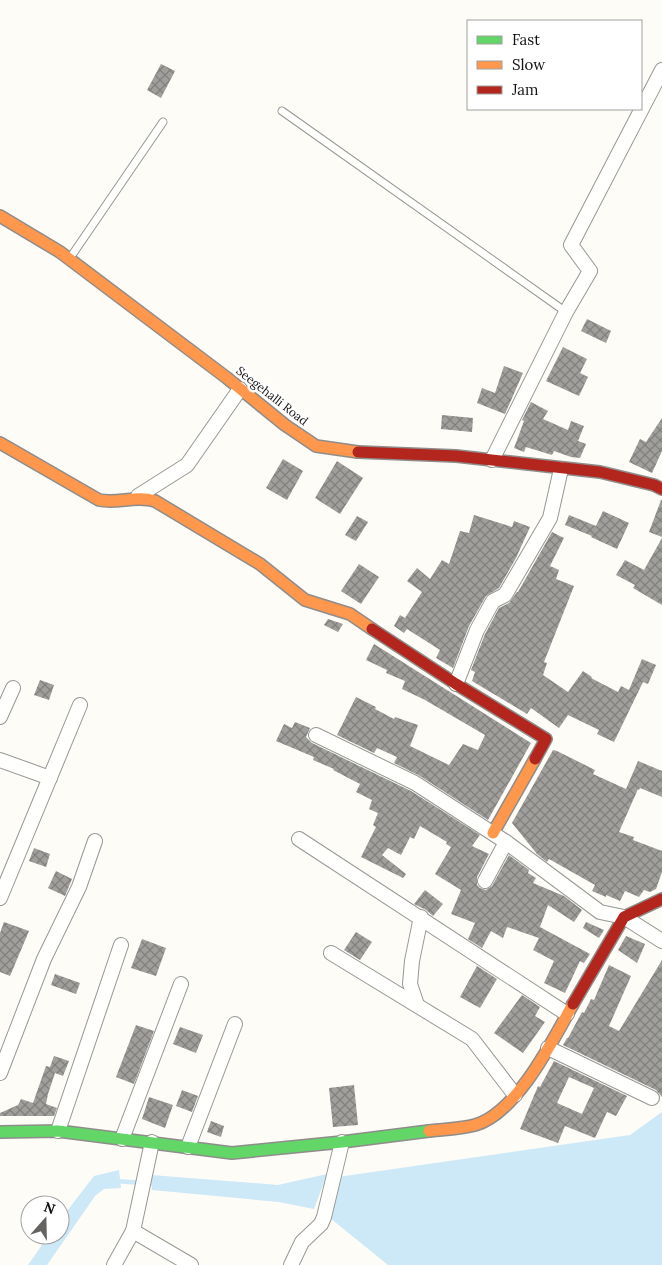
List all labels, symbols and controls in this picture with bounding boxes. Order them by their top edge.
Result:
legend [467,20,642,110]
text: Fast [512,30,540,49]
text: Slow [512,55,545,74]
text: Jam [511,80,539,99]
street label: Seegehalli Road [233,363,311,428]
north arrow [20,1195,70,1245]
text: N [41,1197,58,1218]

